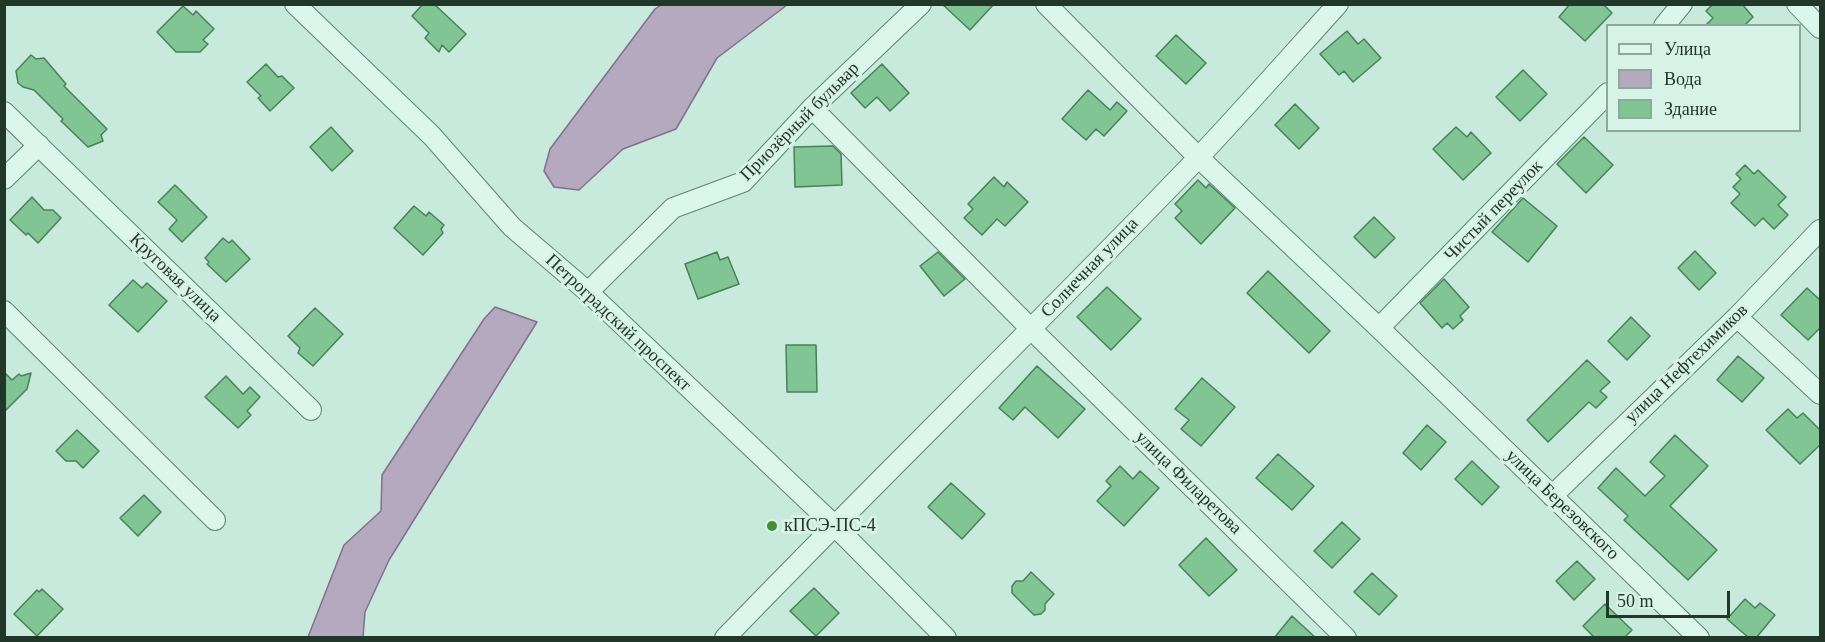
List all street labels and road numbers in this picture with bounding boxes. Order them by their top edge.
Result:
street label: Приозёрный бульвар [736,58,864,186]
street label: Чистый переулок [1440,156,1548,266]
street label: Солнечная улица [1037,213,1143,323]
street label: Круговая улица [125,229,225,327]
street label: Петроградский проспект [541,250,695,396]
street label: улица Нефтехимиков [1621,300,1753,428]
street label: улица Филаретова [1130,427,1246,539]
street label: улица Березовского [1501,445,1623,565]

